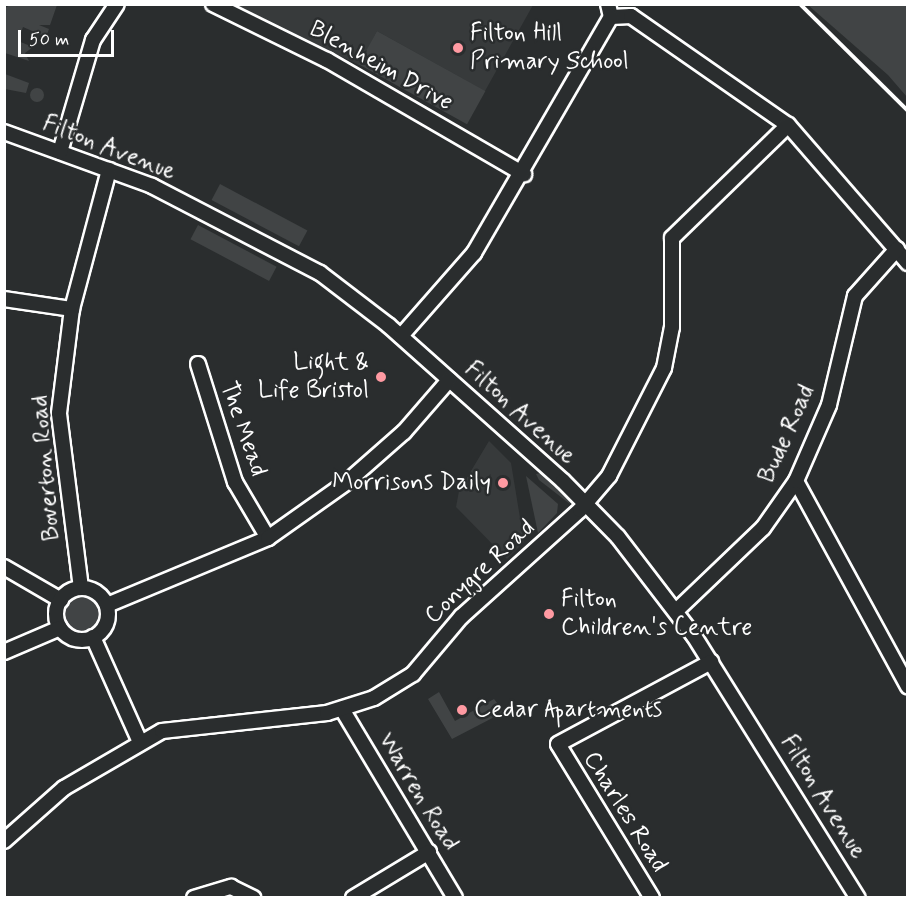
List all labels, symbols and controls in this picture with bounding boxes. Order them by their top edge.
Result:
street label: Blenheim Drive [305,15,457,117]
scale bar [21,18,117,56]
place label: Filton Hill Primary School [470,20,628,76]
text: 50 m [29,28,69,52]
marker: Filton Hill Primary School [451,41,465,55]
street label: Filton Avenue [40,110,178,186]
place label: Light & Life Bristol [258,349,369,405]
street label: Filton Avenue [459,356,581,470]
marker: Light & Life Bristol [374,370,388,384]
street label: The Mead [213,377,273,481]
street label: Bude Road [753,381,821,487]
street label: Boverton Road [25,394,67,542]
place label: Morrisons Daily [332,469,491,497]
marker: Morrisons Daily [496,476,510,490]
street label: Conygre Road [420,515,540,629]
place label: Filton Children's Centre [561,586,748,642]
marker: Filton Children's Centre [542,607,556,621]
place label: Cedar Apartments [474,696,662,724]
marker: Cedar Apartments [455,703,469,717]
street label: Warren Road [371,728,465,856]
street label: Filton Avenue [774,731,872,863]
street label: Charles Road [577,747,673,877]

